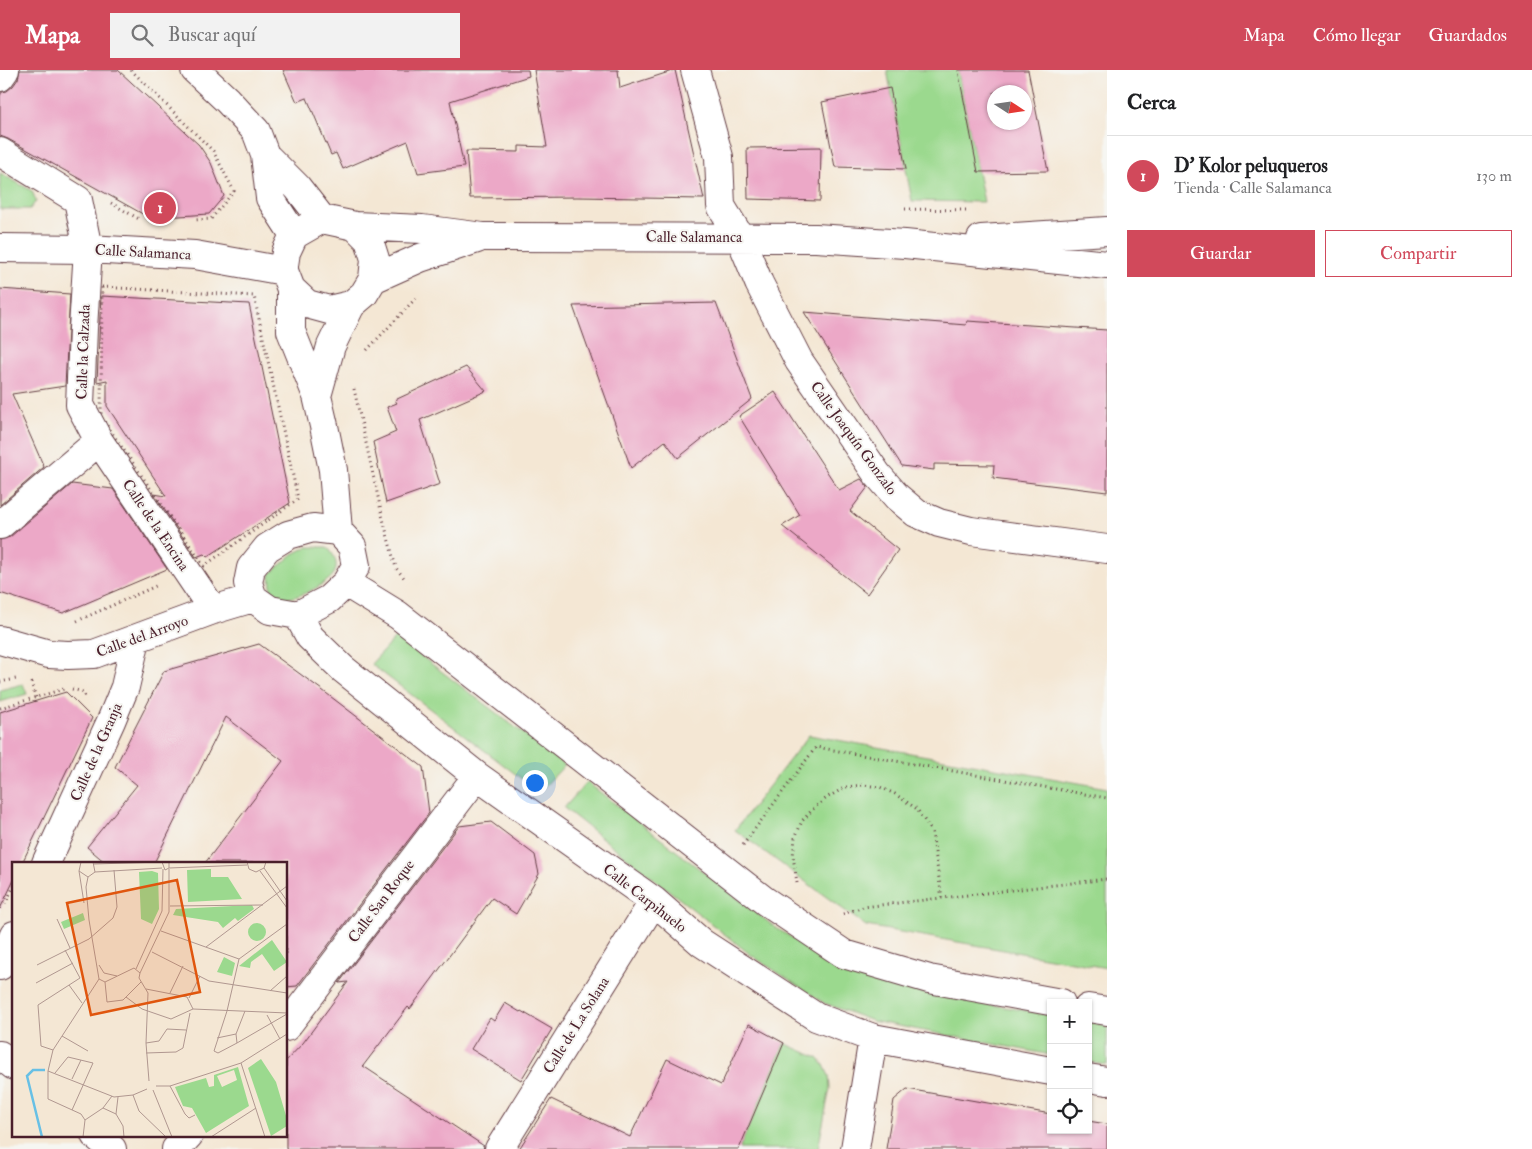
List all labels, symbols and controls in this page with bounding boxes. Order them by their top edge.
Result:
search box [110,13,460,58]
text: Mapa [25,20,80,51]
icon: search [128,21,156,49]
text: Buscar aquí [168,23,256,47]
text: Mapa [1244,24,1285,47]
text: Cómo llegar [1313,24,1401,47]
text: Guardados [1429,24,1507,47]
north arrow [987,85,1032,130]
text: Cerca [1127,89,1176,116]
text: D' Kolor peluqueros [1174,154,1328,178]
text: 1 [1140,166,1146,186]
text: 130 m [1476,166,1512,186]
text: Tienda · Calle Salamanca [1174,178,1332,198]
pin: 1 [144,189,176,227]
street label: Calle Salamanca [646,228,743,247]
button: Guardar [1127,230,1315,277]
button: Compartir [1325,230,1512,277]
street label: Calle Salamanca [94,240,192,265]
street label: Calle la Calzada [72,303,95,400]
street label: Calle Joaquín Gonzalo [805,378,901,499]
street label: Calle de la Encina [118,476,194,575]
street label: Calle del Arroyo [94,611,191,662]
street label: Calle de la Granja [66,699,127,804]
your location [522,770,548,796]
street label: Calle San Roque [344,856,419,947]
street label: Calle Carpihuelo [598,860,690,938]
inset map [12,862,288,1136]
street label: Calle de La Solana [539,973,614,1077]
map controls [1047,999,1092,1134]
button: + [1047,999,1092,1044]
button: − [1047,1044,1092,1089]
button: locate [1047,1089,1092,1134]

